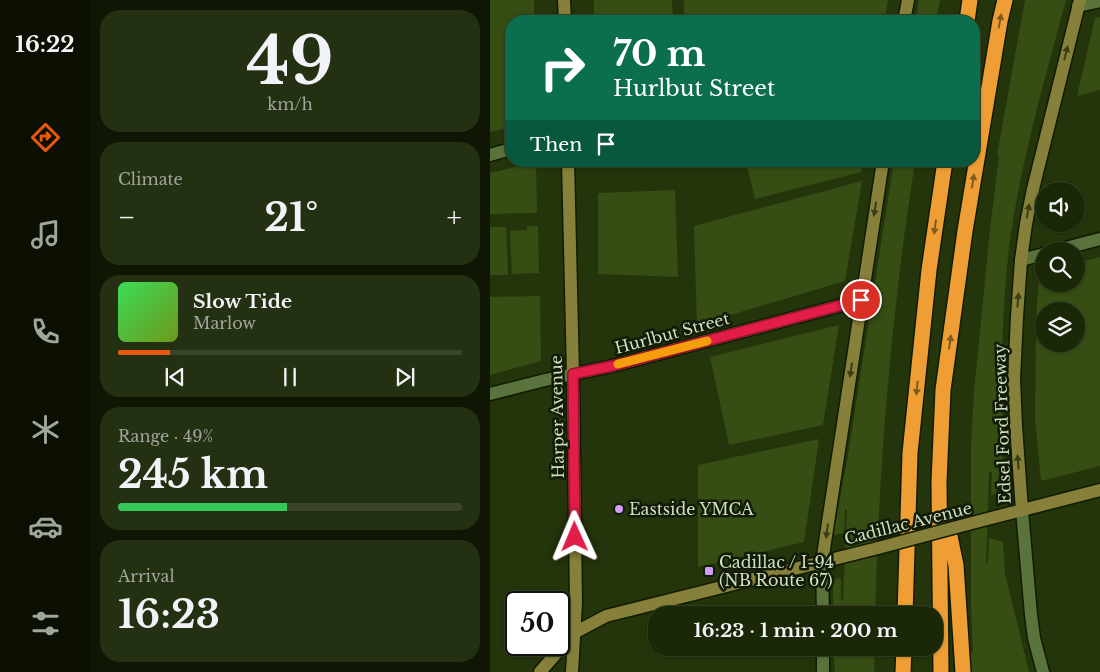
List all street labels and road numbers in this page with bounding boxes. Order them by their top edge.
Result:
street label: Hurlbut Street [612,308,732,358]
street label: Edsel Ford Freeway [989,343,1015,505]
street label: Harper Avenue [546,355,568,479]
street label: Cadillac Avenue [842,497,974,549]

